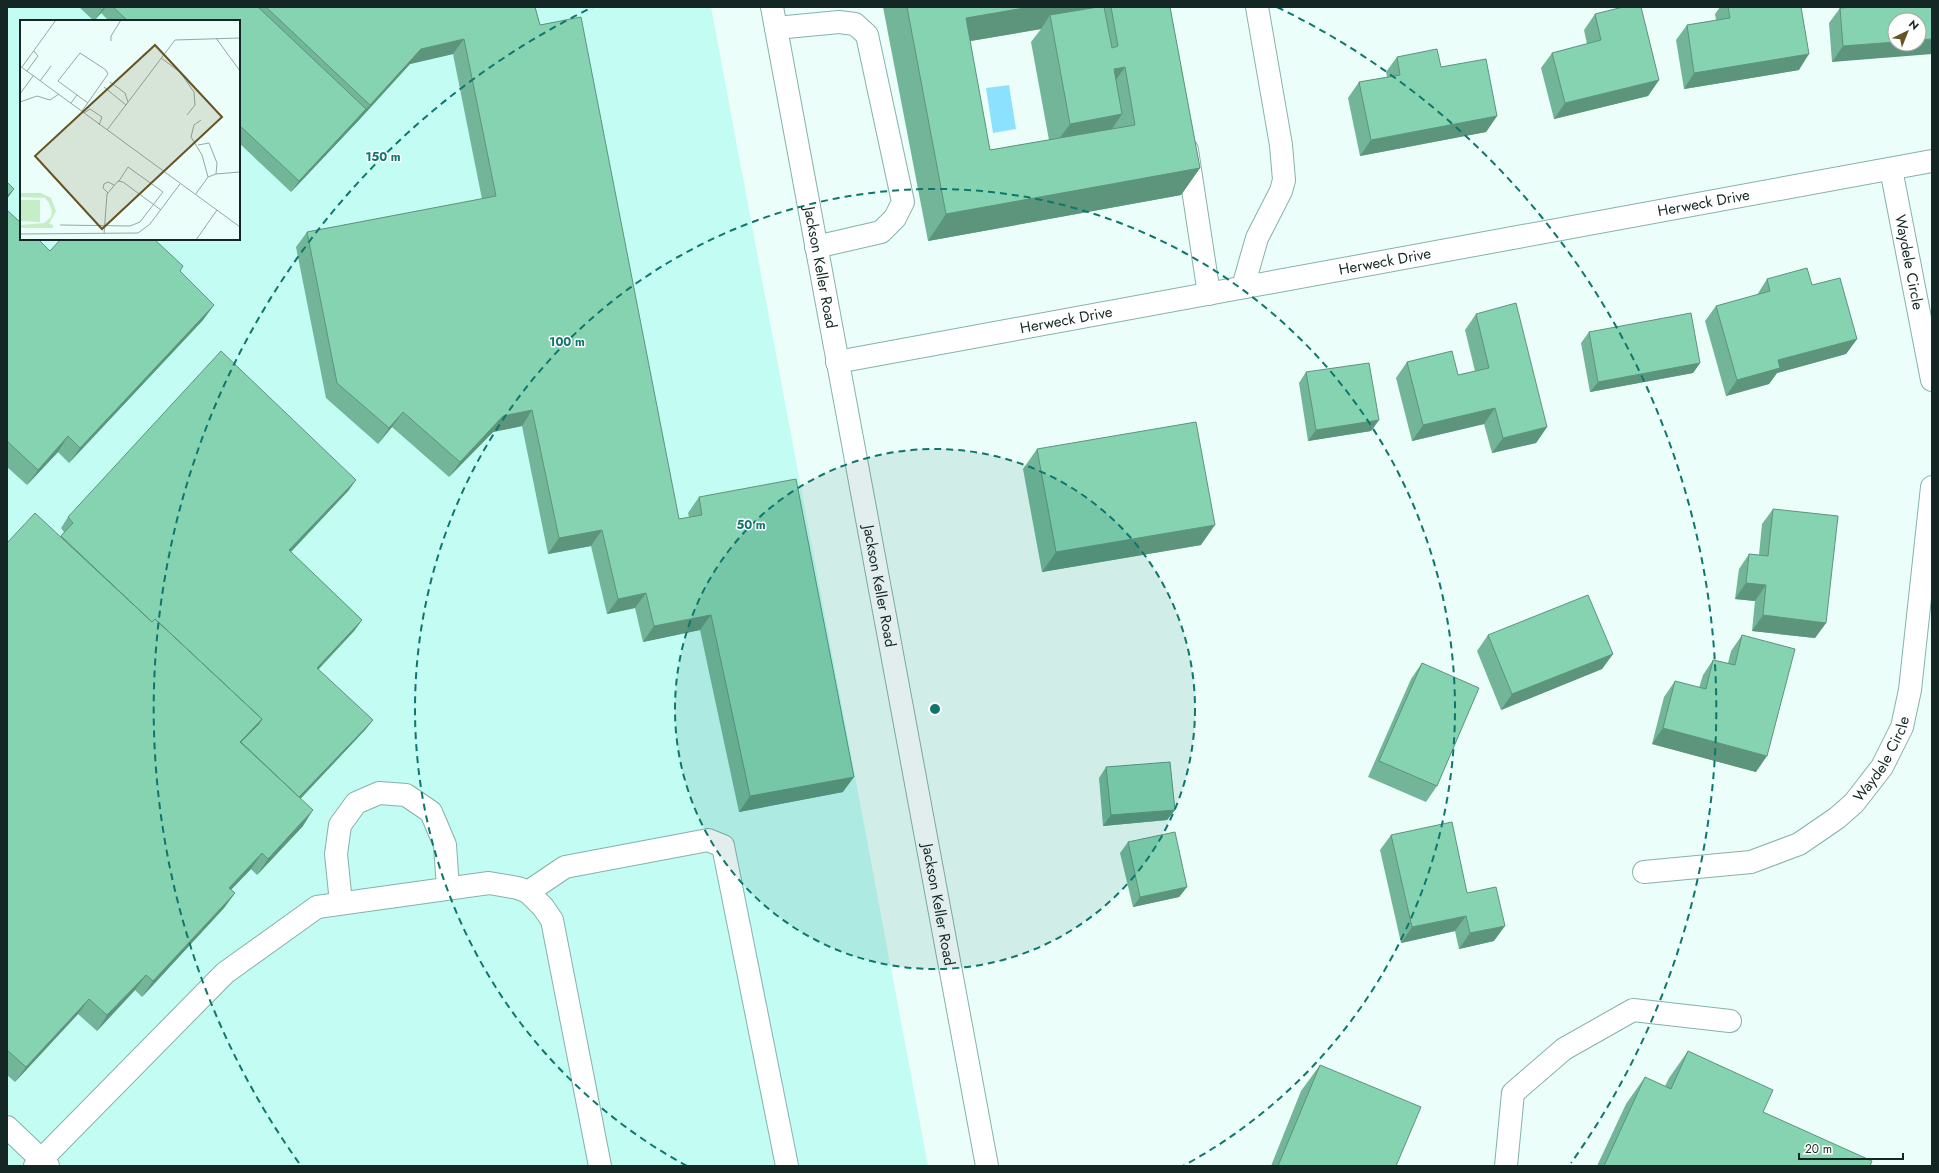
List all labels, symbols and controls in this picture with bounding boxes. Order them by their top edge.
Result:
north arrow [1887,12,1927,52]
text: N [1905,16,1922,34]
inset map [20,20,240,240]
text: 150 m [365,148,401,166]
street label: Herweck Drive [1656,184,1752,222]
street label: Jackson Keller Road [798,203,842,330]
street label: Waydele Circle [1889,213,1929,312]
street label: Herweck Drive [1337,242,1433,281]
street label: Herweck Drive [1018,301,1114,339]
text: 100 m [549,333,585,351]
text: 50 m [736,516,766,534]
street label: Jackson Keller Road [857,521,902,649]
centre of rings [928,702,942,716]
street label: Waydele Circle [1848,714,1915,806]
street label: Jackson Keller Road [916,840,961,968]
scale bar [1799,1135,1903,1161]
text: 20 m [1805,1140,1832,1158]

